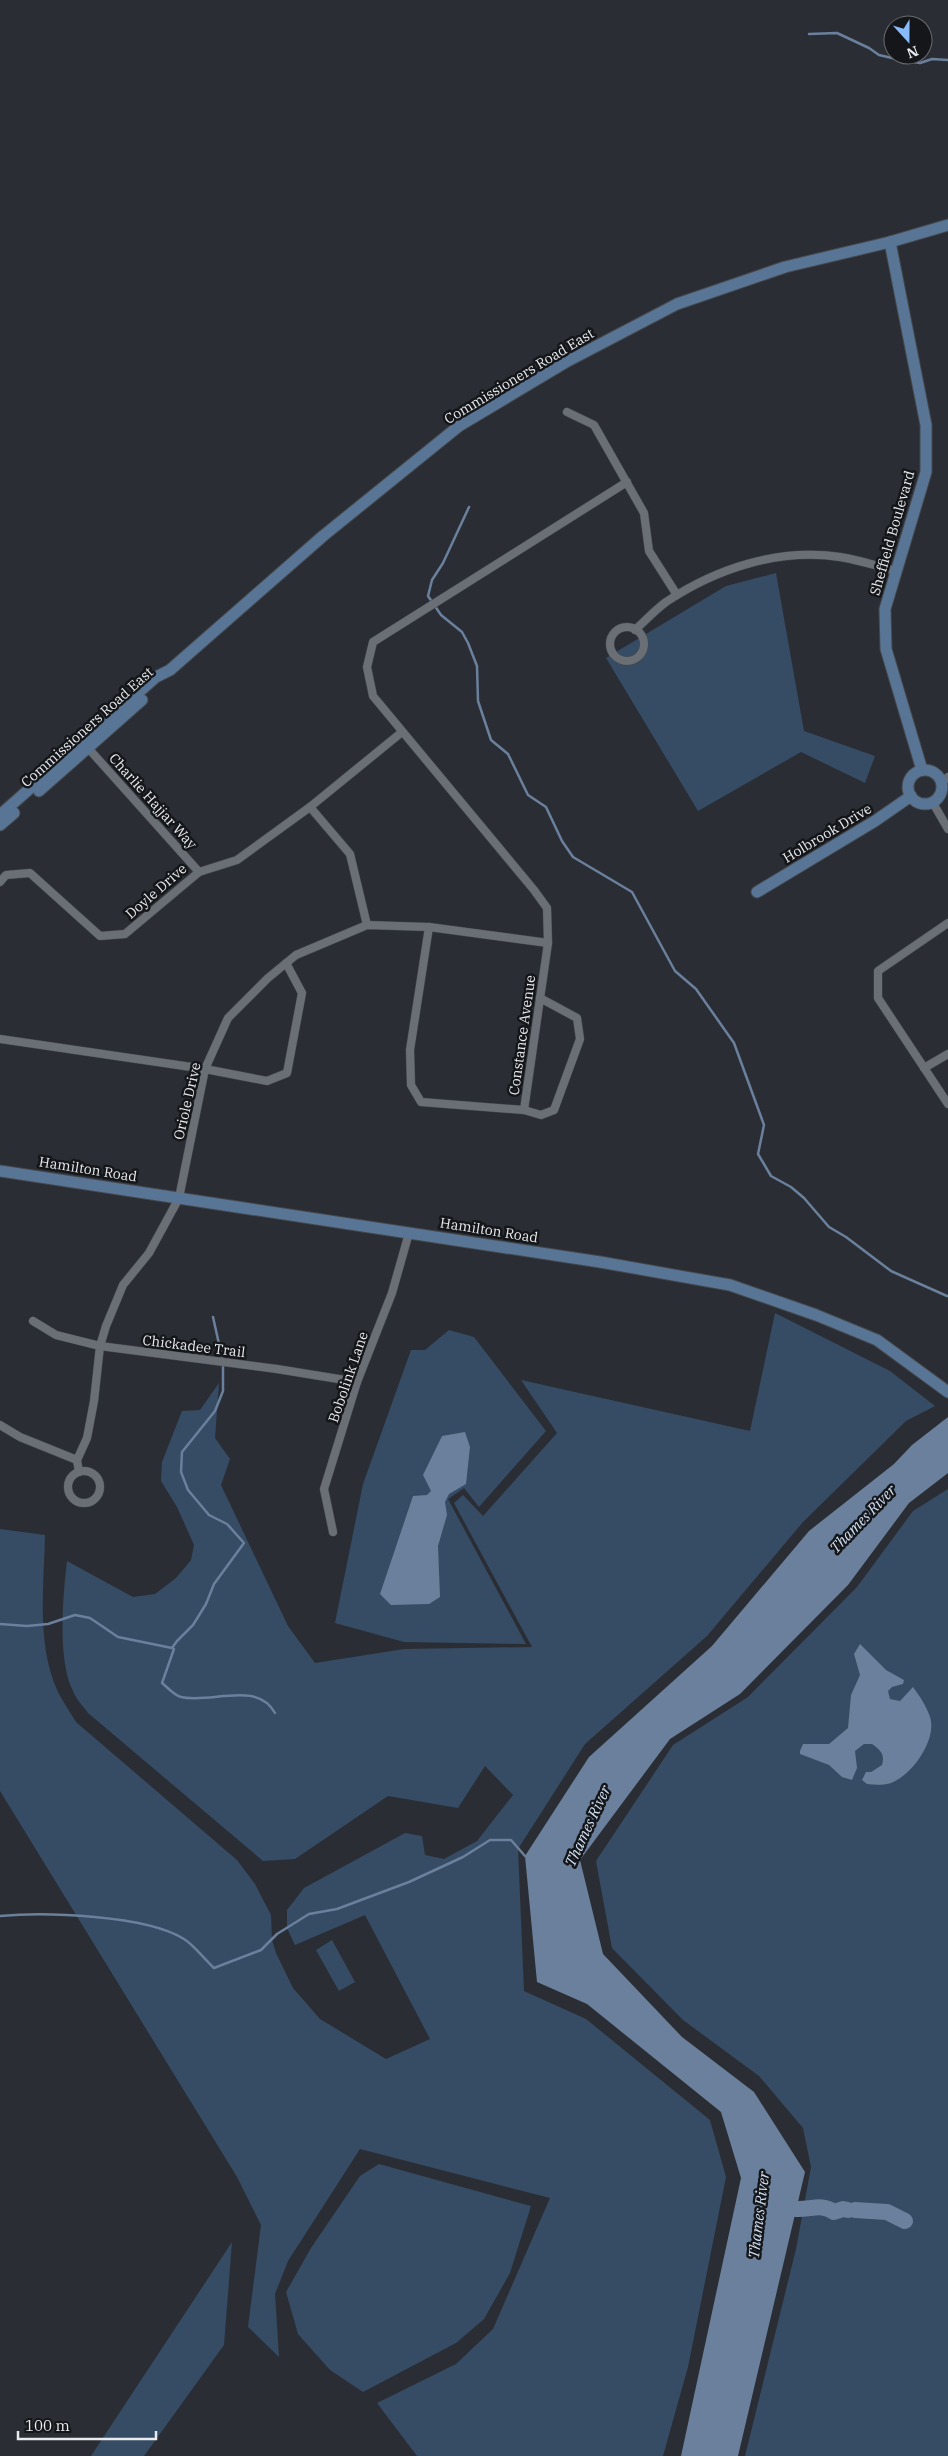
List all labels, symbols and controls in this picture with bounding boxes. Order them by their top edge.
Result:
north arrow [883,15,933,65]
text: N [904,42,921,63]
street label: Commissioners Road East [441,324,597,428]
street label: Sheffield Boulevard [866,468,919,597]
street label: Commissioners Road East [17,663,157,791]
street label: Charlie Hajjar Way [105,749,201,853]
street label: Holbrook Drive [779,799,875,867]
street label: Doyle Drive [122,859,190,923]
street label: Constance Avenue [505,974,539,1096]
street label: Oriole Drive [169,1061,205,1141]
street label: Hamilton Road [38,1152,139,1186]
street label: Hamilton Road [439,1213,540,1247]
street label: Bobolink Lane [324,1329,372,1425]
street label: Chickadee Trail [142,1331,246,1361]
water label: Thames River [825,1480,900,1557]
water label: Thames River [560,1782,615,1869]
water label: Thames River [744,2170,773,2259]
scale bar [18,2408,155,2440]
text: 100 m [25,2416,70,2435]

